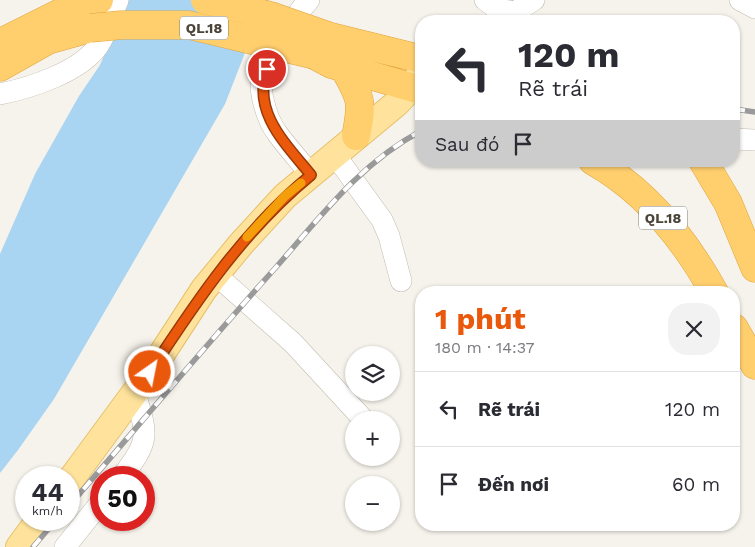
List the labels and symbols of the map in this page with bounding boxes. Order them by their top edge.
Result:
road number: QL.18 [180,16,228,40]
pin [246,48,288,90]
road number: QL.18 [639,207,687,230]
position arrow [123,345,175,397]
speed limit sign: 50 [90,466,155,531]

